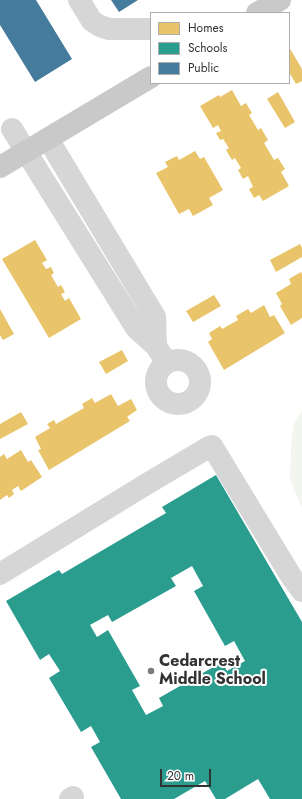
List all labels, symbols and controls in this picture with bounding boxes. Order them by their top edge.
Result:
legend [150,12,290,84]
text: Homes [188,19,224,37]
text: Schools [188,39,227,57]
text: Public [188,59,219,77]
place label: Cedarcrest Middle School [159,652,266,690]
marker: Cedarcrest Middle School [146,666,156,676]
scale bar [162,761,213,787]
text: 20 m [167,767,194,785]

